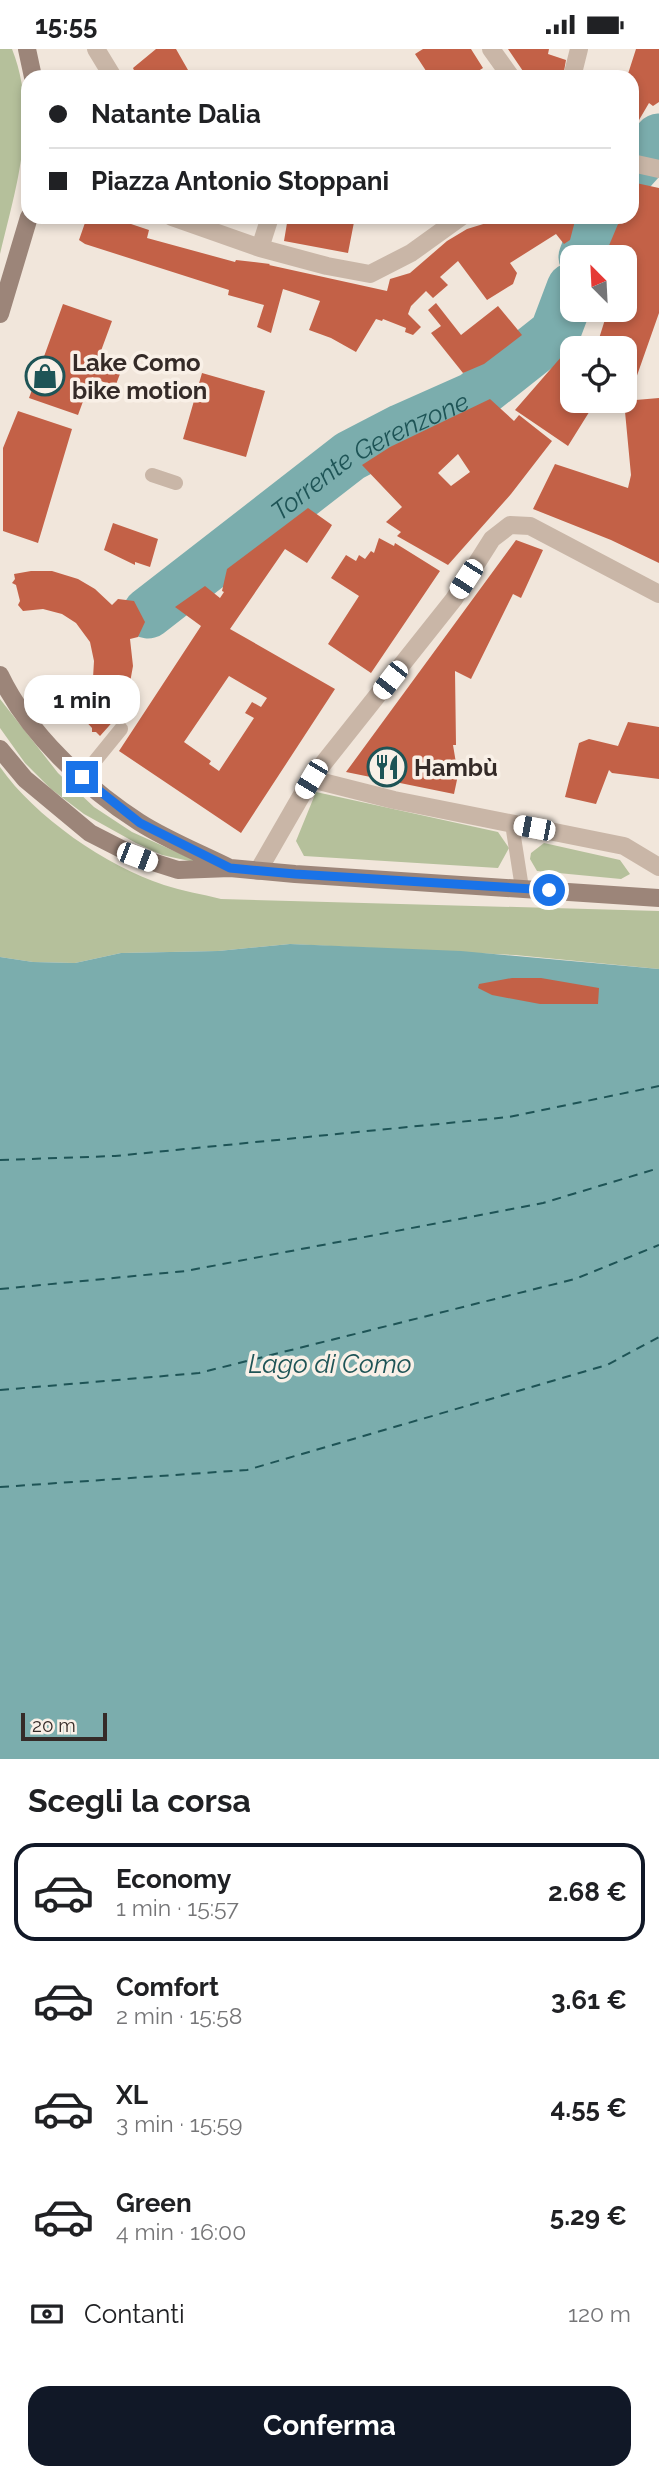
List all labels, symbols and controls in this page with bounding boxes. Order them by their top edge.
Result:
text: 15:55 [35,10,97,40]
text: Natante Dalia [91,99,261,129]
text: Piazza Antonio Stoppani [91,166,389,196]
north arrow [560,245,637,322]
map controls [560,245,637,413]
button: locate [560,336,637,413]
place label: Lake Como bike motion [72,348,207,405]
shop icon: Lake Como bike motion [24,355,66,397]
water label: Torrente Gerenzone [265,386,473,527]
car [446,556,487,602]
car [369,657,412,703]
callout: 1 min [24,675,140,725]
text: 1 min [53,686,111,713]
restaurant icon: Hambù [366,746,408,788]
place label: Hambù [414,753,498,782]
car [292,756,331,802]
route end [66,761,98,793]
car [512,814,557,842]
car [114,840,161,874]
route start [533,874,565,906]
water label: Lago di Como [248,1349,412,1379]
scale bar [21,1710,107,1742]
text: 20 m [32,1714,76,1736]
text: Scegli la corsa [28,1782,251,1819]
icon: car [32,1861,95,1924]
text: Economy [116,1864,231,1894]
text: 2.68 € [548,1877,627,1907]
text: 1 min · 15:57 [116,1894,239,1921]
icon: car [32,1969,95,2032]
text: Comfort [116,1972,219,2002]
text: 3.61 € [551,1985,627,2015]
text: 2 min · 15:58 [116,2002,242,2029]
icon: car [32,2077,95,2140]
text: XL [116,2080,148,2110]
text: 4.55 € [551,2093,627,2123]
text: 3 min · 15:59 [116,2110,243,2137]
icon: car [32,2185,95,2248]
text: Green [116,2188,192,2218]
text: 5.29 € [550,2201,627,2231]
text: 4 min · 16:00 [116,2218,246,2245]
icon: cash [28,2295,66,2333]
text: Contanti [84,2299,185,2329]
text: 120 m [568,2300,631,2327]
button: Conferma [28,2386,631,2466]

